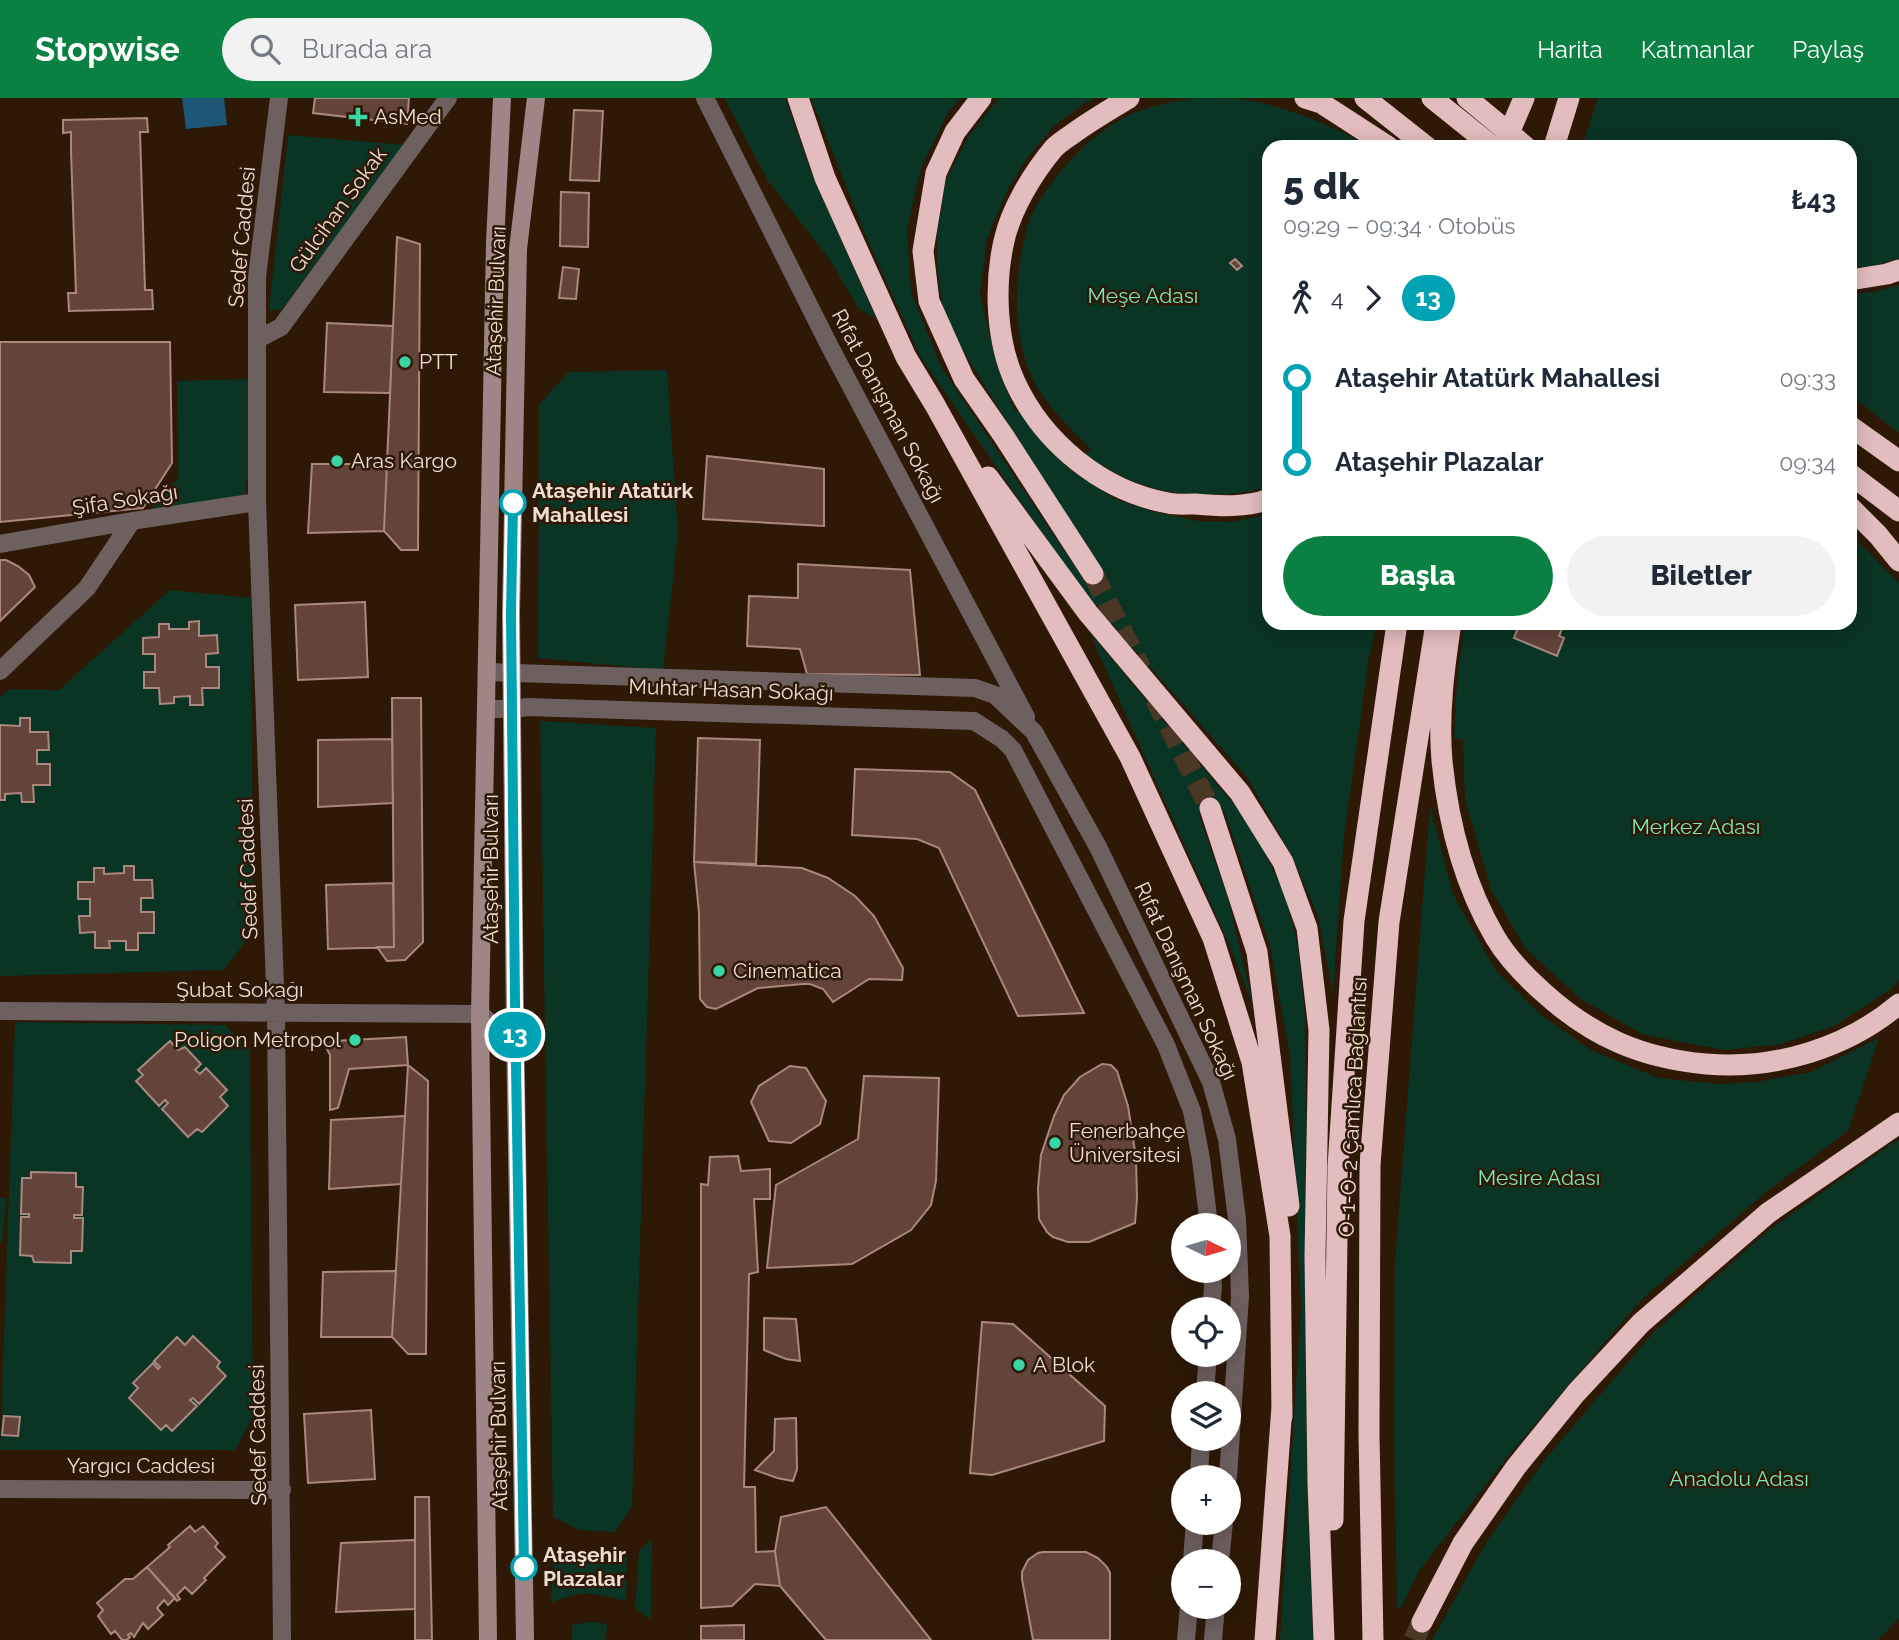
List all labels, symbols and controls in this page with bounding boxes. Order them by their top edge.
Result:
search box [222,18,712,81]
text: Stopwise [35,30,180,69]
icon: search [246,30,284,68]
text: Burada ara [302,34,432,64]
text: Harita [1537,35,1603,64]
text: Katmanlar [1641,35,1754,64]
text: Paylaş [1792,35,1864,64]
place label: AsMed [374,104,442,129]
marker: AsMed [348,107,368,127]
street label: Gülcihan Sokak [284,142,392,278]
text: 5 dk [1283,163,1360,208]
street label: Sedef Caddesi [223,166,260,308]
text: ₺43 [1791,185,1836,215]
text: 09:29 – 09:34 · Otobüs [1283,212,1515,239]
street label: Ataşehir Bulvarı [480,226,511,376]
icon: walk [1283,279,1321,317]
icon: forward [1354,279,1392,317]
park label: Meşe Adası [1088,283,1198,308]
text: 13 [1416,283,1441,312]
text: 4 [1331,284,1344,311]
street label: Rıfat Danışman Sokağı [827,305,950,507]
place label: PTT [419,349,458,374]
marker: PTT [397,354,413,370]
text: Ataşehir Atatürk Mahallesi [1335,363,1660,393]
text: 09:33 [1780,365,1836,392]
text: Ataşehir Plazalar [1335,447,1544,477]
place label: Aras Kargo [351,448,457,473]
text: 09:34 [1779,449,1836,476]
marker: Aras Kargo [329,453,345,469]
place label: Ataşehir Atatürk Mahallesi [532,478,693,527]
street label: Şifa Sokağı [70,479,179,520]
marker: Ataşehir Atatürk Mahallesi [500,490,526,516]
button: Başla [1283,536,1553,616]
button: Biletler [1567,536,1836,616]
street label: Muhtar Hasan Sokağı [628,673,834,706]
street label: Ataşehir Bulvarı [478,794,503,944]
street label: Sedef Caddesi [233,798,262,940]
park label: Merkez Adası [1632,814,1760,839]
street label: Rıfat Danışman Sokağı [1130,878,1243,1084]
place label: Cinematica [733,958,842,983]
marker: Cinematica [711,963,727,979]
street label: O-1-O-2 Çamlıca Bağlantısı [1333,976,1372,1238]
street label: Şubat Sokağı [176,977,304,1002]
line badge: 13 [484,1012,546,1058]
text: 13 [502,1020,528,1049]
place label: Poligon Metropol [174,1027,341,1052]
marker: Poligon Metropol [347,1032,363,1048]
place label: Fenerbahçe Üniversitesi [1069,1118,1185,1167]
marker: Fenerbahçe Üniversitesi [1047,1135,1063,1151]
park label: Mesire Adası [1478,1165,1600,1190]
north arrow [1171,1213,1241,1283]
map controls [1171,1213,1241,1619]
button: locate [1171,1297,1241,1367]
place label: A Blok [1033,1352,1095,1377]
marker: A Blok [1011,1357,1027,1373]
street label: Ataşehir Bulvarı [485,1361,512,1511]
street label: Sedef Caddesi [244,1364,271,1506]
button: layers [1171,1381,1241,1451]
street label: Yargıcı Caddesi [67,1453,215,1478]
button: + [1171,1465,1241,1535]
park label: Anadolu Adası [1669,1466,1809,1491]
place label: Ataşehir Plazalar [543,1542,626,1591]
button: − [1171,1549,1241,1619]
marker: Ataşehir Plazalar [511,1554,537,1580]

